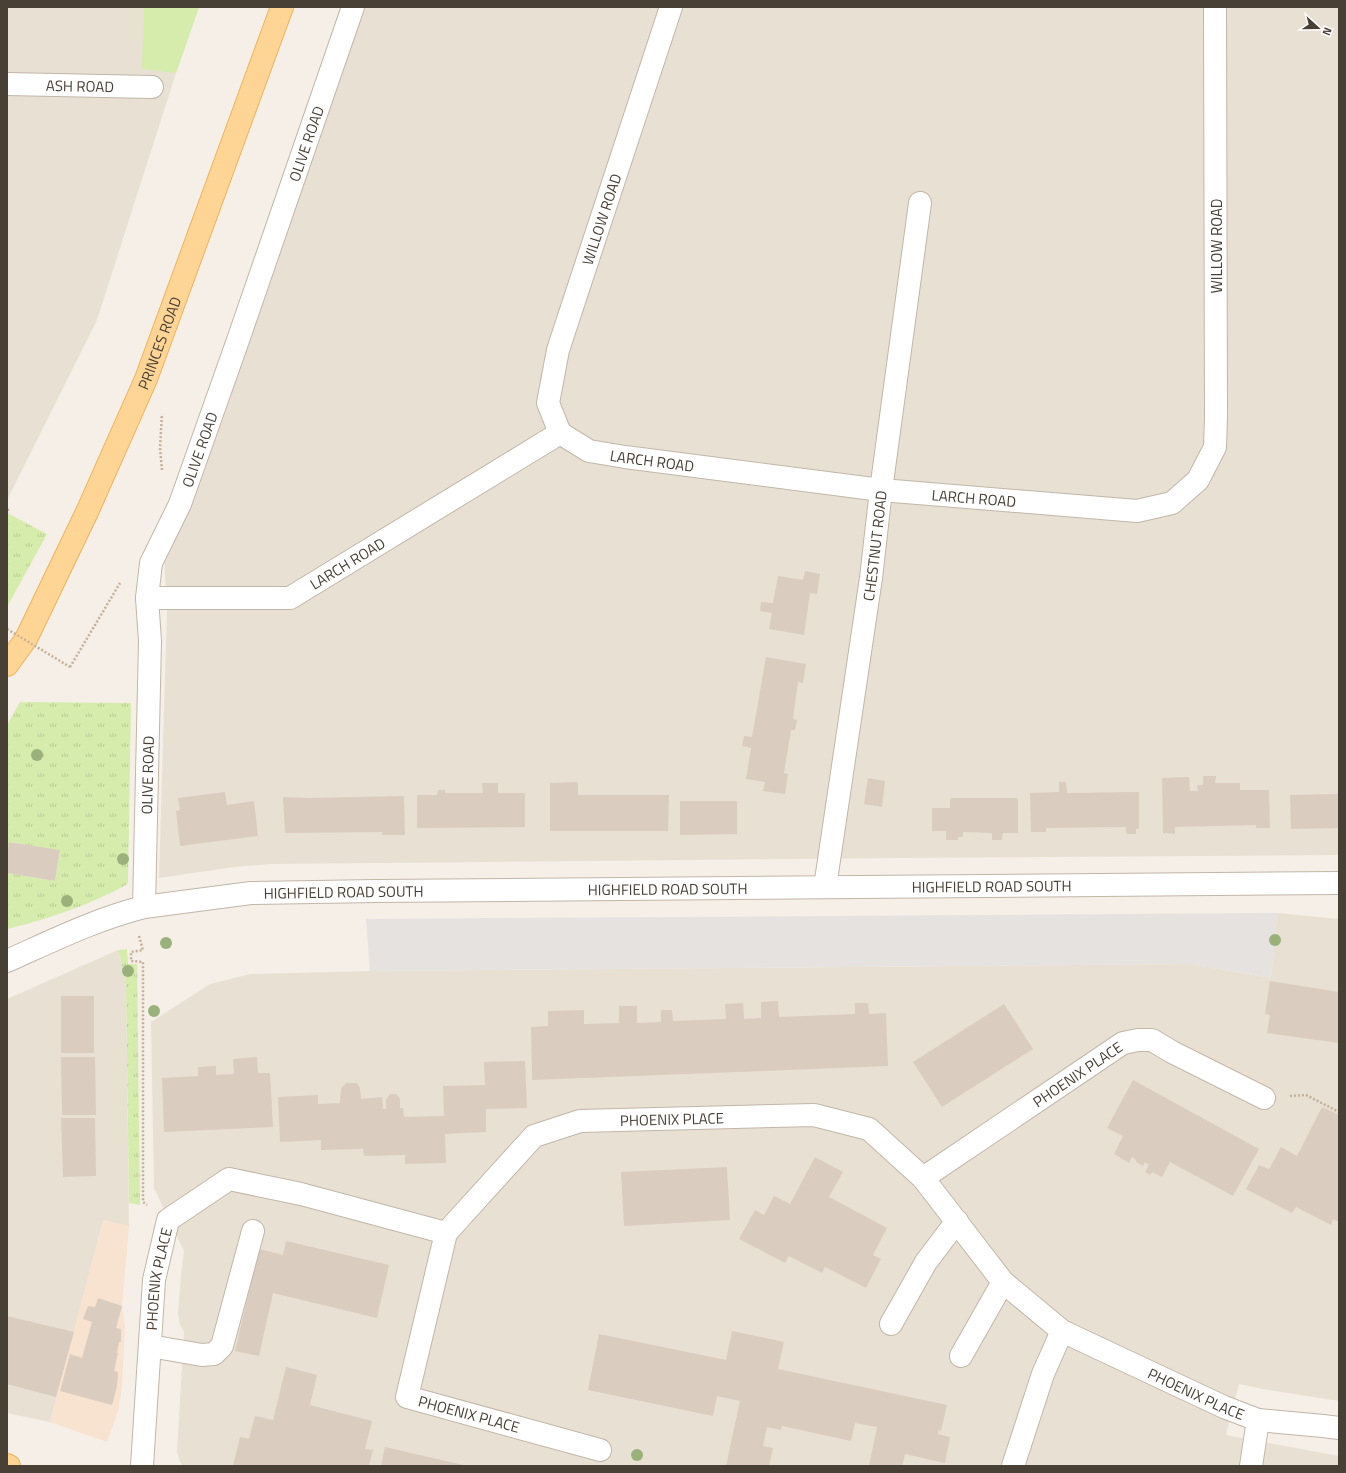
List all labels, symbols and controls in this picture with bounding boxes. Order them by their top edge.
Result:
north arrow [1298,8,1338,48]
text: N [1319,25,1336,38]
street label: ASH ROAD [46,73,114,98]
street label: OLIVE ROAD [282,103,330,184]
street label: WILLOW ROAD [575,170,627,268]
street label: WILLOW ROAD [1205,198,1228,294]
street label: PRINCES ROAD [131,293,187,393]
street label: OLIVE ROAD [175,408,223,490]
street label: LARCH ROAD [608,443,696,477]
street label: LARCH ROAD [931,483,1017,513]
street label: CHESTNUT ROAD [856,489,892,602]
street label: LARCH ROAD [305,531,389,595]
street label: OLIVE ROAD [135,735,159,815]
street label: HIGHFIELD ROAD SOUTH [911,874,1072,898]
street label: HIGHFIELD ROAD SOUTH [588,876,748,901]
street label: HIGHFIELD ROAD SOUTH [263,879,424,904]
street label: PHOENIX PLACE [1028,1035,1127,1112]
street label: PHOENIX PLACE [620,1106,724,1131]
street label: PHOENIX PLACE [139,1225,177,1331]
street label: PHOENIX PLACE [1144,1361,1248,1425]
street label: PHOENIX PLACE [416,1389,522,1439]

